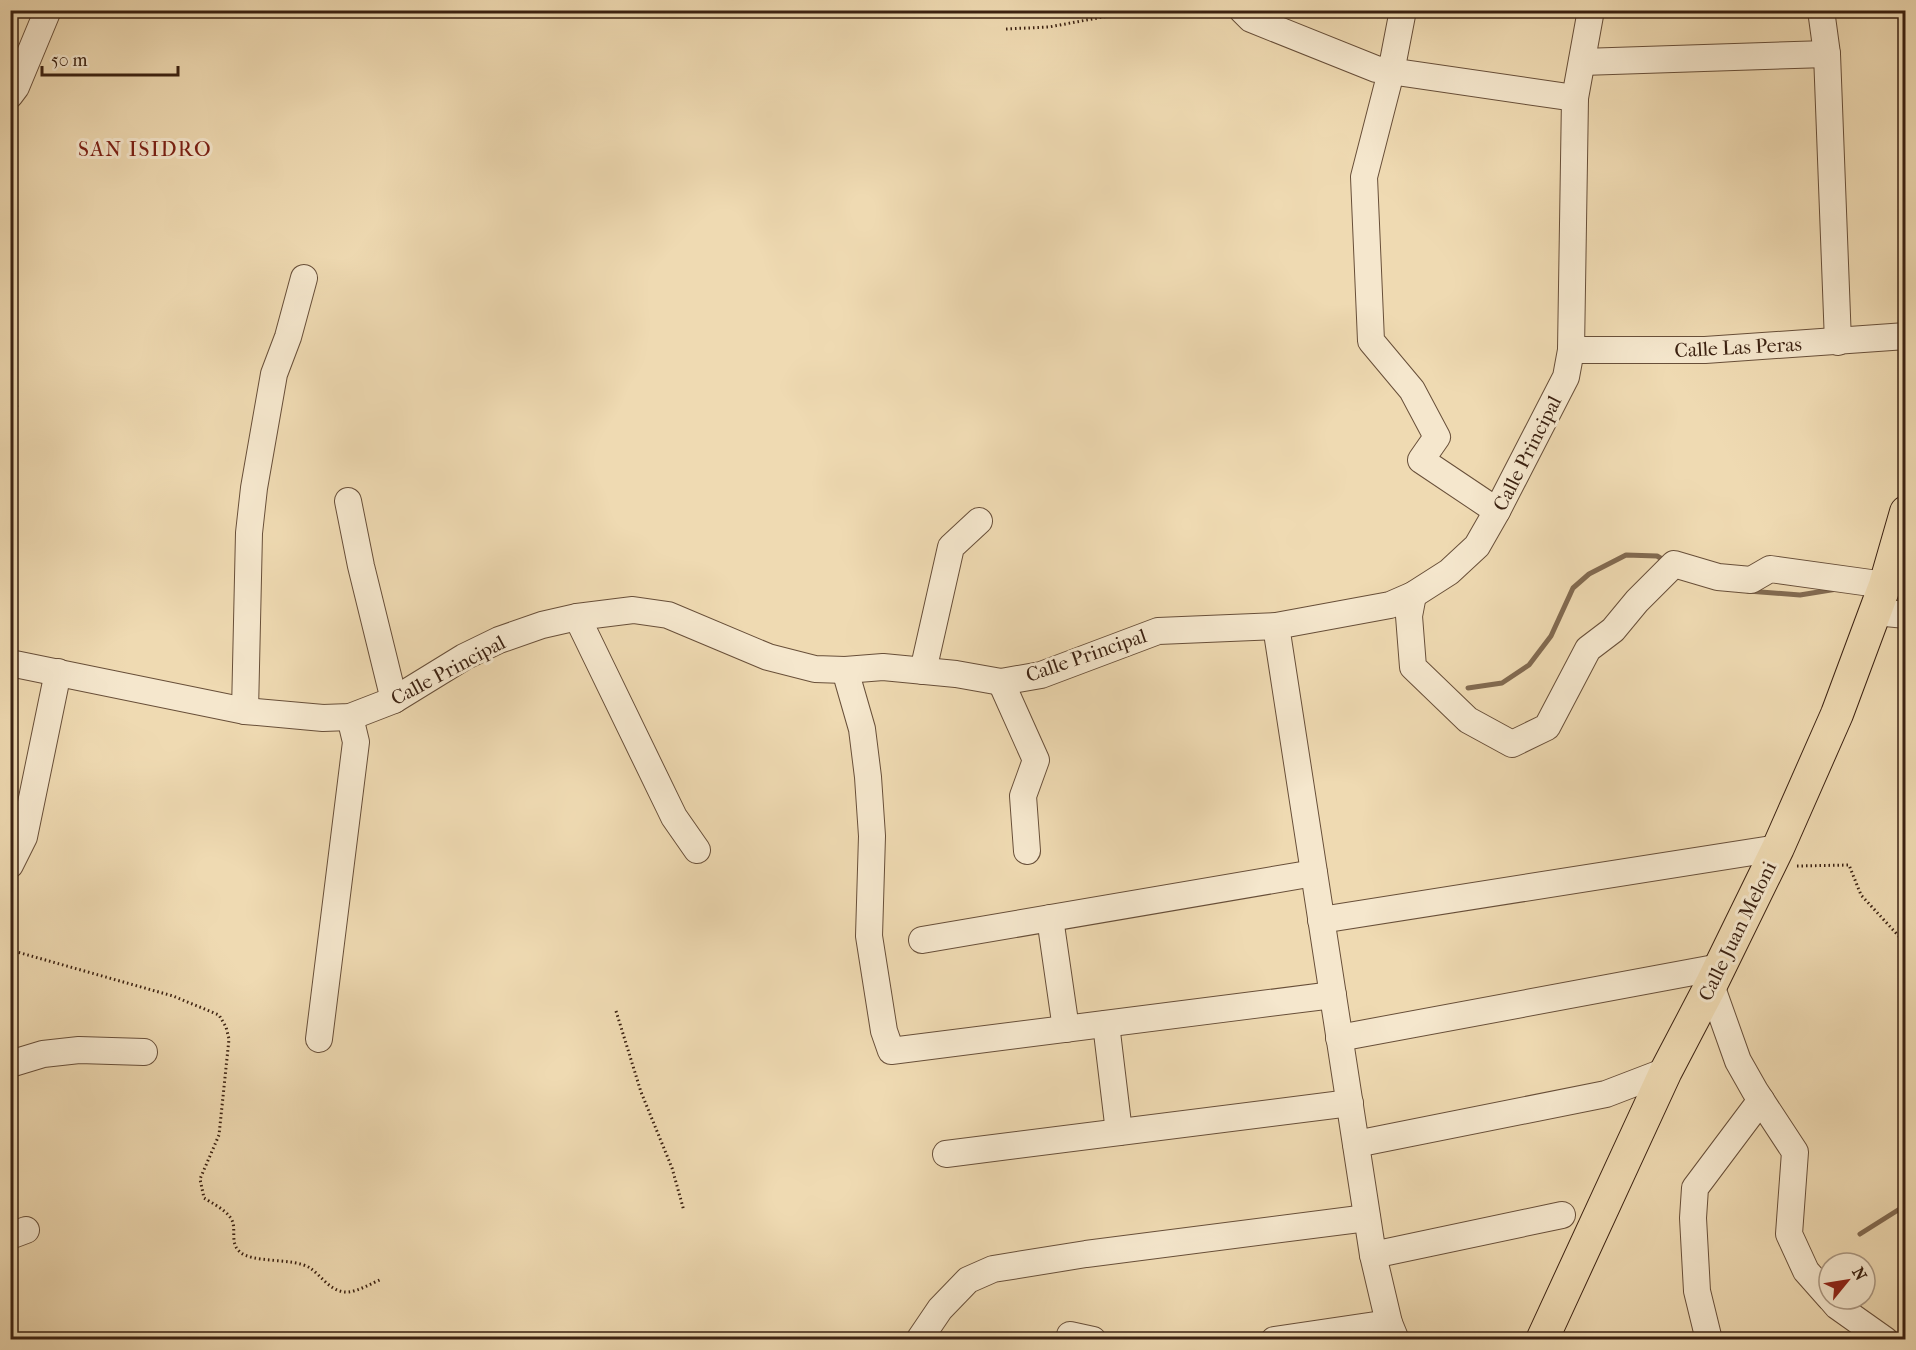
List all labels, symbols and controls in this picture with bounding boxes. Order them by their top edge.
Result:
scale bar [42,39,178,77]
text: 50 m [51,50,88,71]
district label: SAN ISIDRO [78,137,212,161]
street label: Calle Las Peras [1674,333,1802,362]
street label: Calle Principal [1489,391,1567,515]
street label: Calle Principal [1023,624,1150,687]
street label: Calle Principal [387,630,510,710]
street label: Calle Juan Meloni [1694,858,1781,1005]
north arrow [1817,1251,1877,1311]
text: N [1848,1264,1871,1285]

